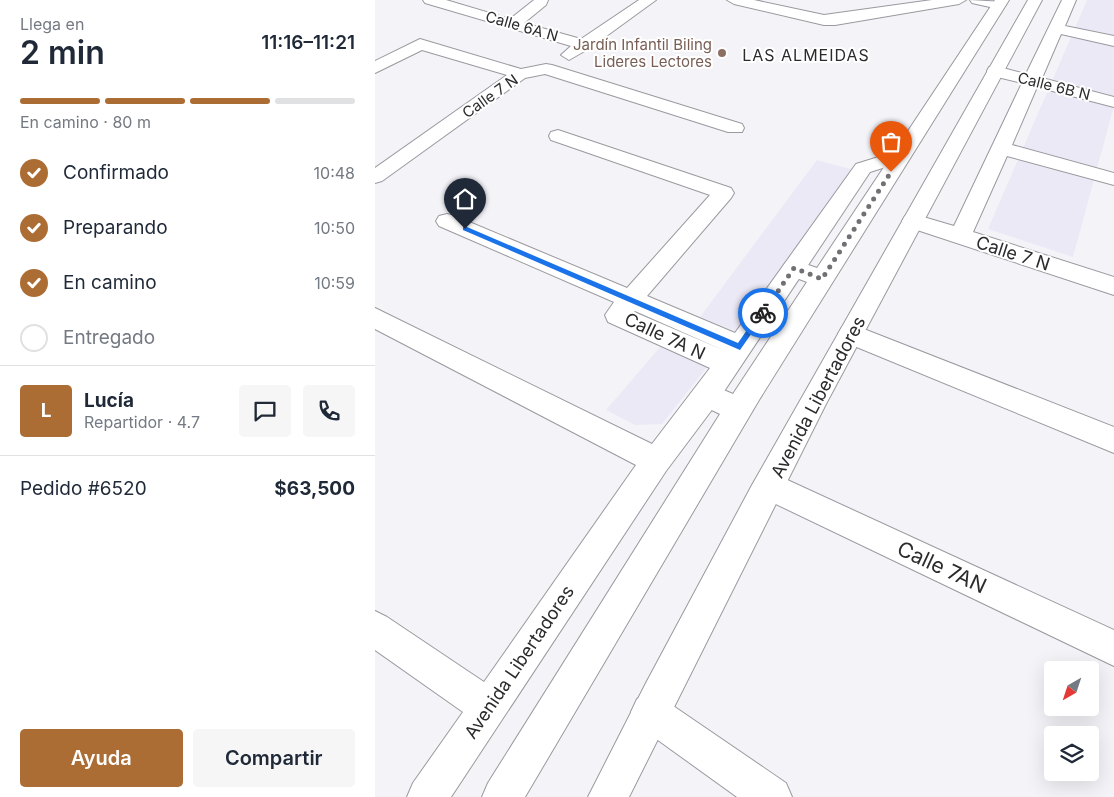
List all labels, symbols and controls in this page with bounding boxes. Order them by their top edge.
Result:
street label: Calle 6A N [483,7,561,45]
text: Llega en [20,14,84,34]
text: 11:16–11:21 [261,31,355,54]
text: 2 min [20,33,105,72]
place label: Jardín Infantil Biling Lideres Lectores [573,35,712,71]
district label: LAS ALMEIDAS [742,45,870,65]
marker: Jardín Infantil Biling Lideres Lectores [716,47,728,59]
street label: Calle 6B N [1016,68,1092,104]
street label: Calle 7 N [458,70,522,122]
text: En camino · 80 m [20,112,151,132]
pin [870,121,912,172]
icon: bag [877,128,905,156]
icon: check [20,159,48,187]
text: Confirmado [63,161,169,184]
text: 10:48 [314,163,355,183]
pin [444,178,486,229]
icon: home [451,185,479,213]
icon: check [20,214,48,242]
text: Preparando [63,216,168,239]
text: 10:50 [314,218,355,238]
street label: Calle 7 N [973,231,1053,275]
icon: check [20,269,48,297]
text: En camino [63,271,157,294]
text: 10:59 [314,273,355,293]
courier [738,288,788,338]
icon: bike [749,299,777,327]
street label: Calle 7A N [621,308,709,364]
street label: Avenida Libertadores [766,313,870,481]
text: Entregado [63,326,155,349]
button: chat [239,385,291,437]
button: phone [303,385,355,437]
text: Lucía [84,389,134,412]
text: L [41,399,51,422]
text: Repartidor · 4.7 [84,412,200,432]
text: Pedido #6520 [20,477,147,500]
text: $63,500 [274,477,355,500]
street label: Calle 7AN [893,536,991,598]
street label: Avenida Libertadores [460,581,578,743]
north arrow [1044,661,1099,716]
map controls [1044,661,1099,781]
button: layers [1044,726,1099,781]
button: Ayuda [20,729,183,787]
button: Compartir [193,729,355,787]

